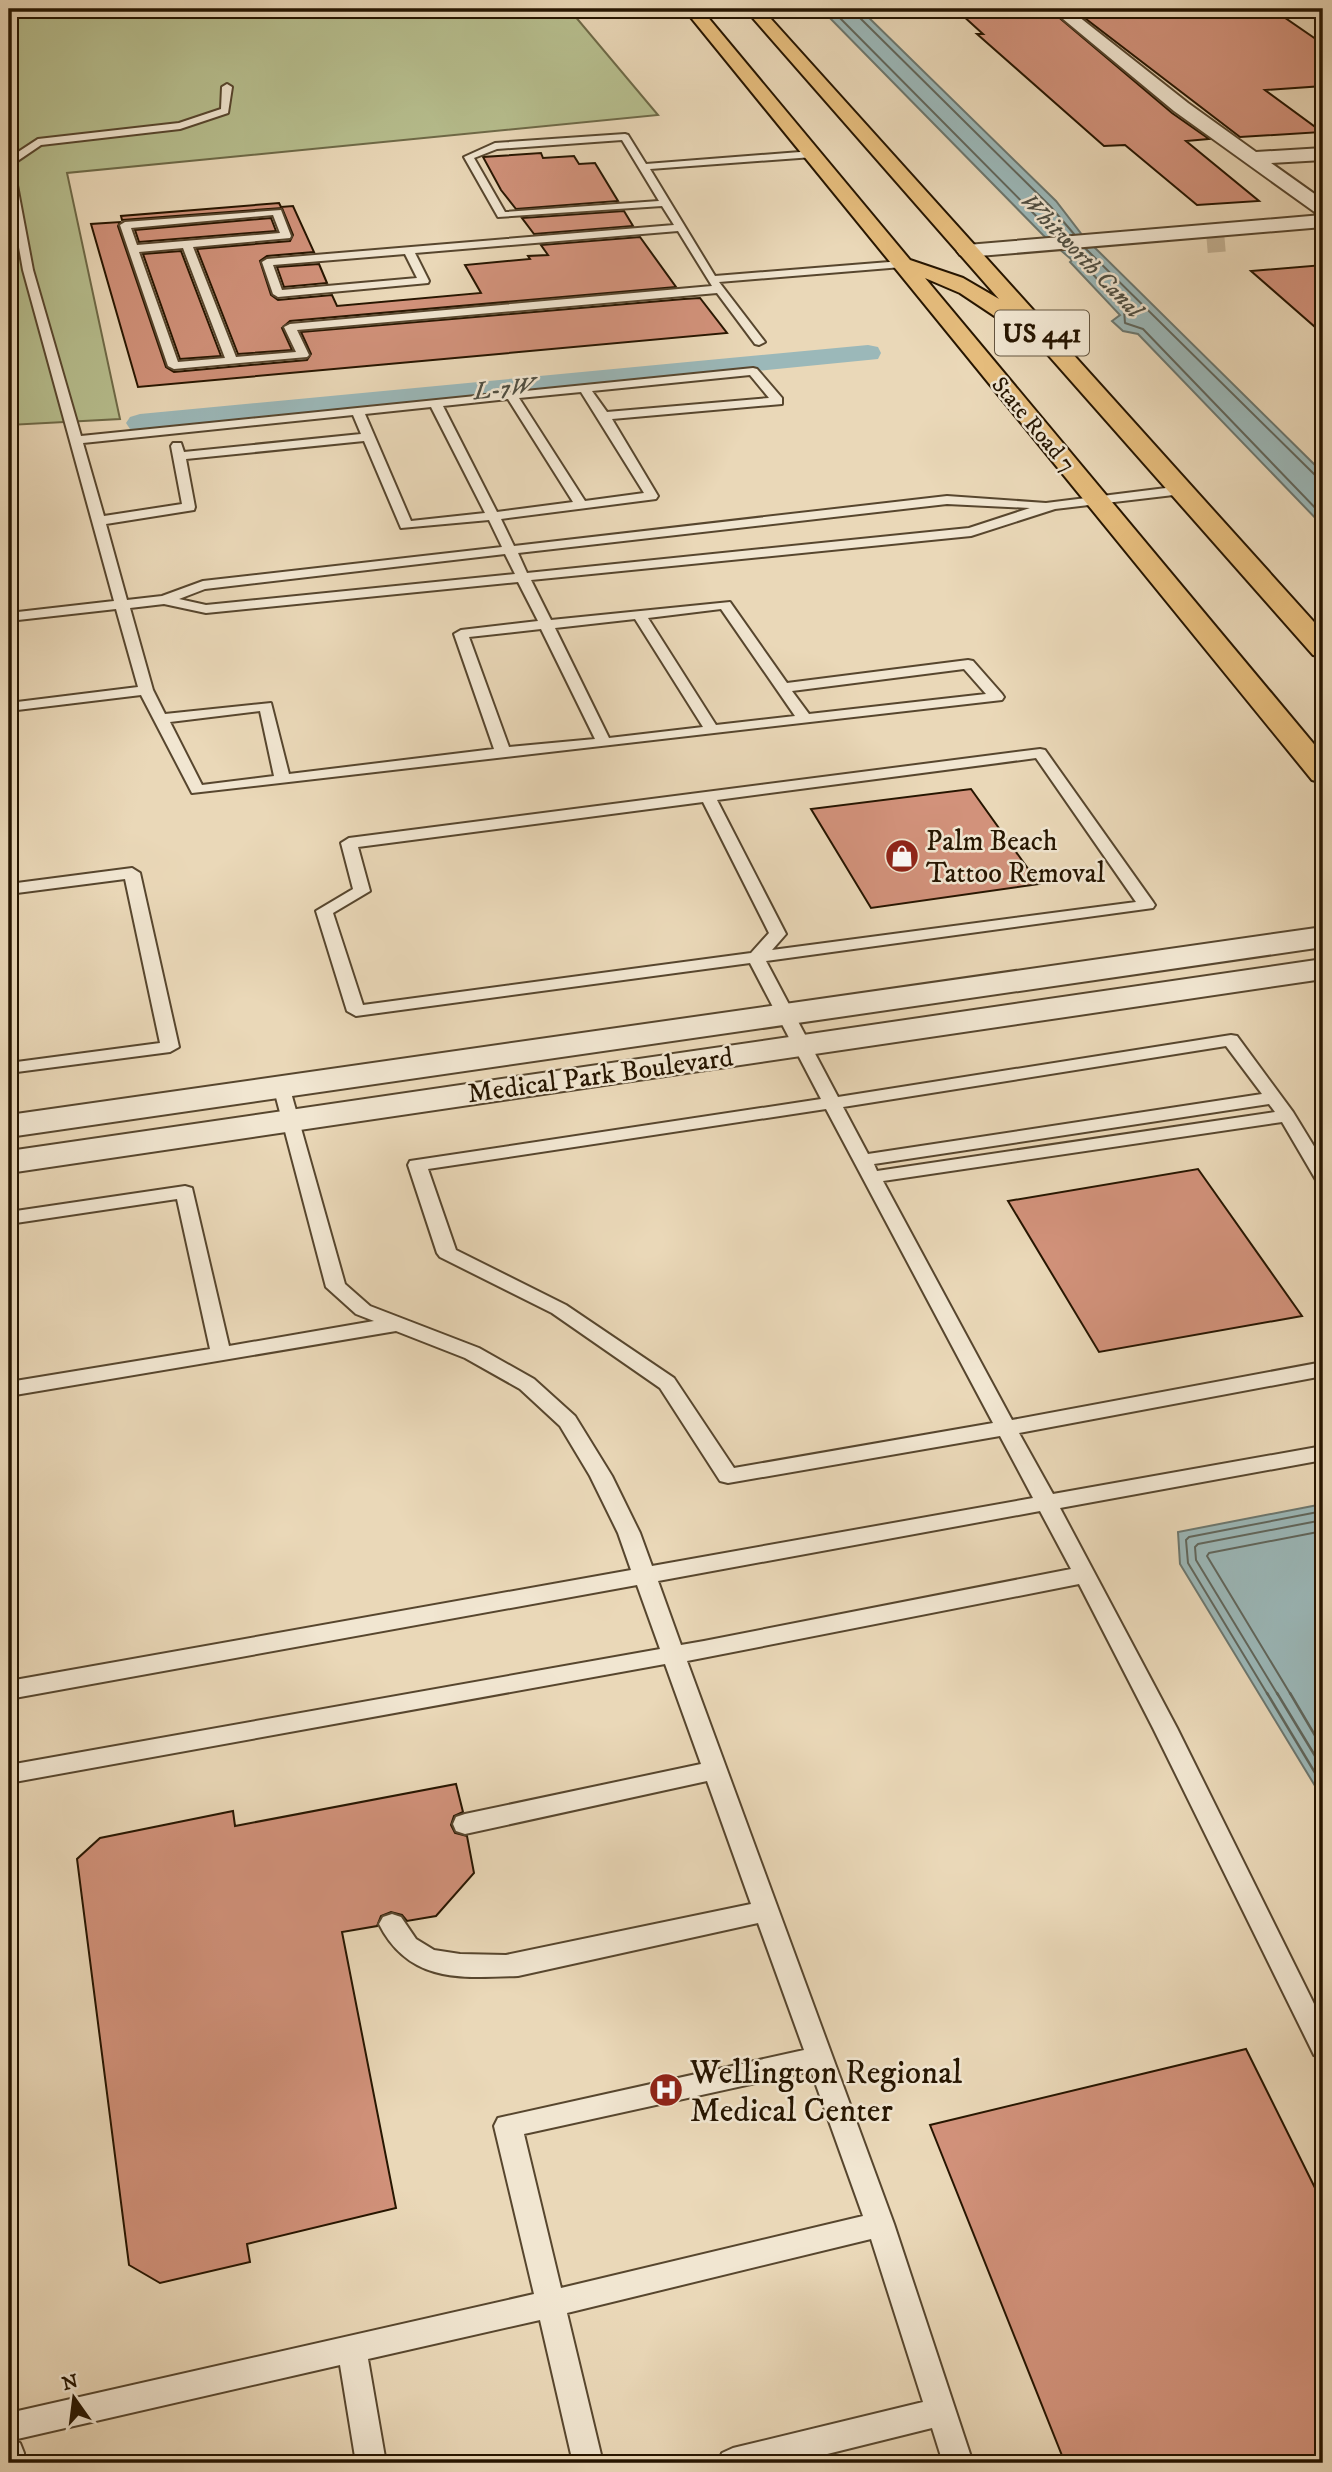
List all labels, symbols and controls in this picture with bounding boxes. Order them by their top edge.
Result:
water label: Whitworth Canal [1014,187,1150,327]
road number: US 441 [995,310,1089,356]
water label: L-7W [470,370,541,407]
street label: State Road 7 [985,371,1081,479]
place label: Palm Beach Tattoo Removal [926,824,1106,891]
shop icon: Palm Beach Tattoo Removal [883,837,921,875]
street label: Medical Park Boulevard [465,1040,735,1111]
place label: Wellington Regional Medical Center [689,2053,962,2132]
hospital icon: Wellington Regional Medical Center [647,2071,685,2109]
north arrow [38,2364,108,2434]
text: N [60,2370,81,2396]

